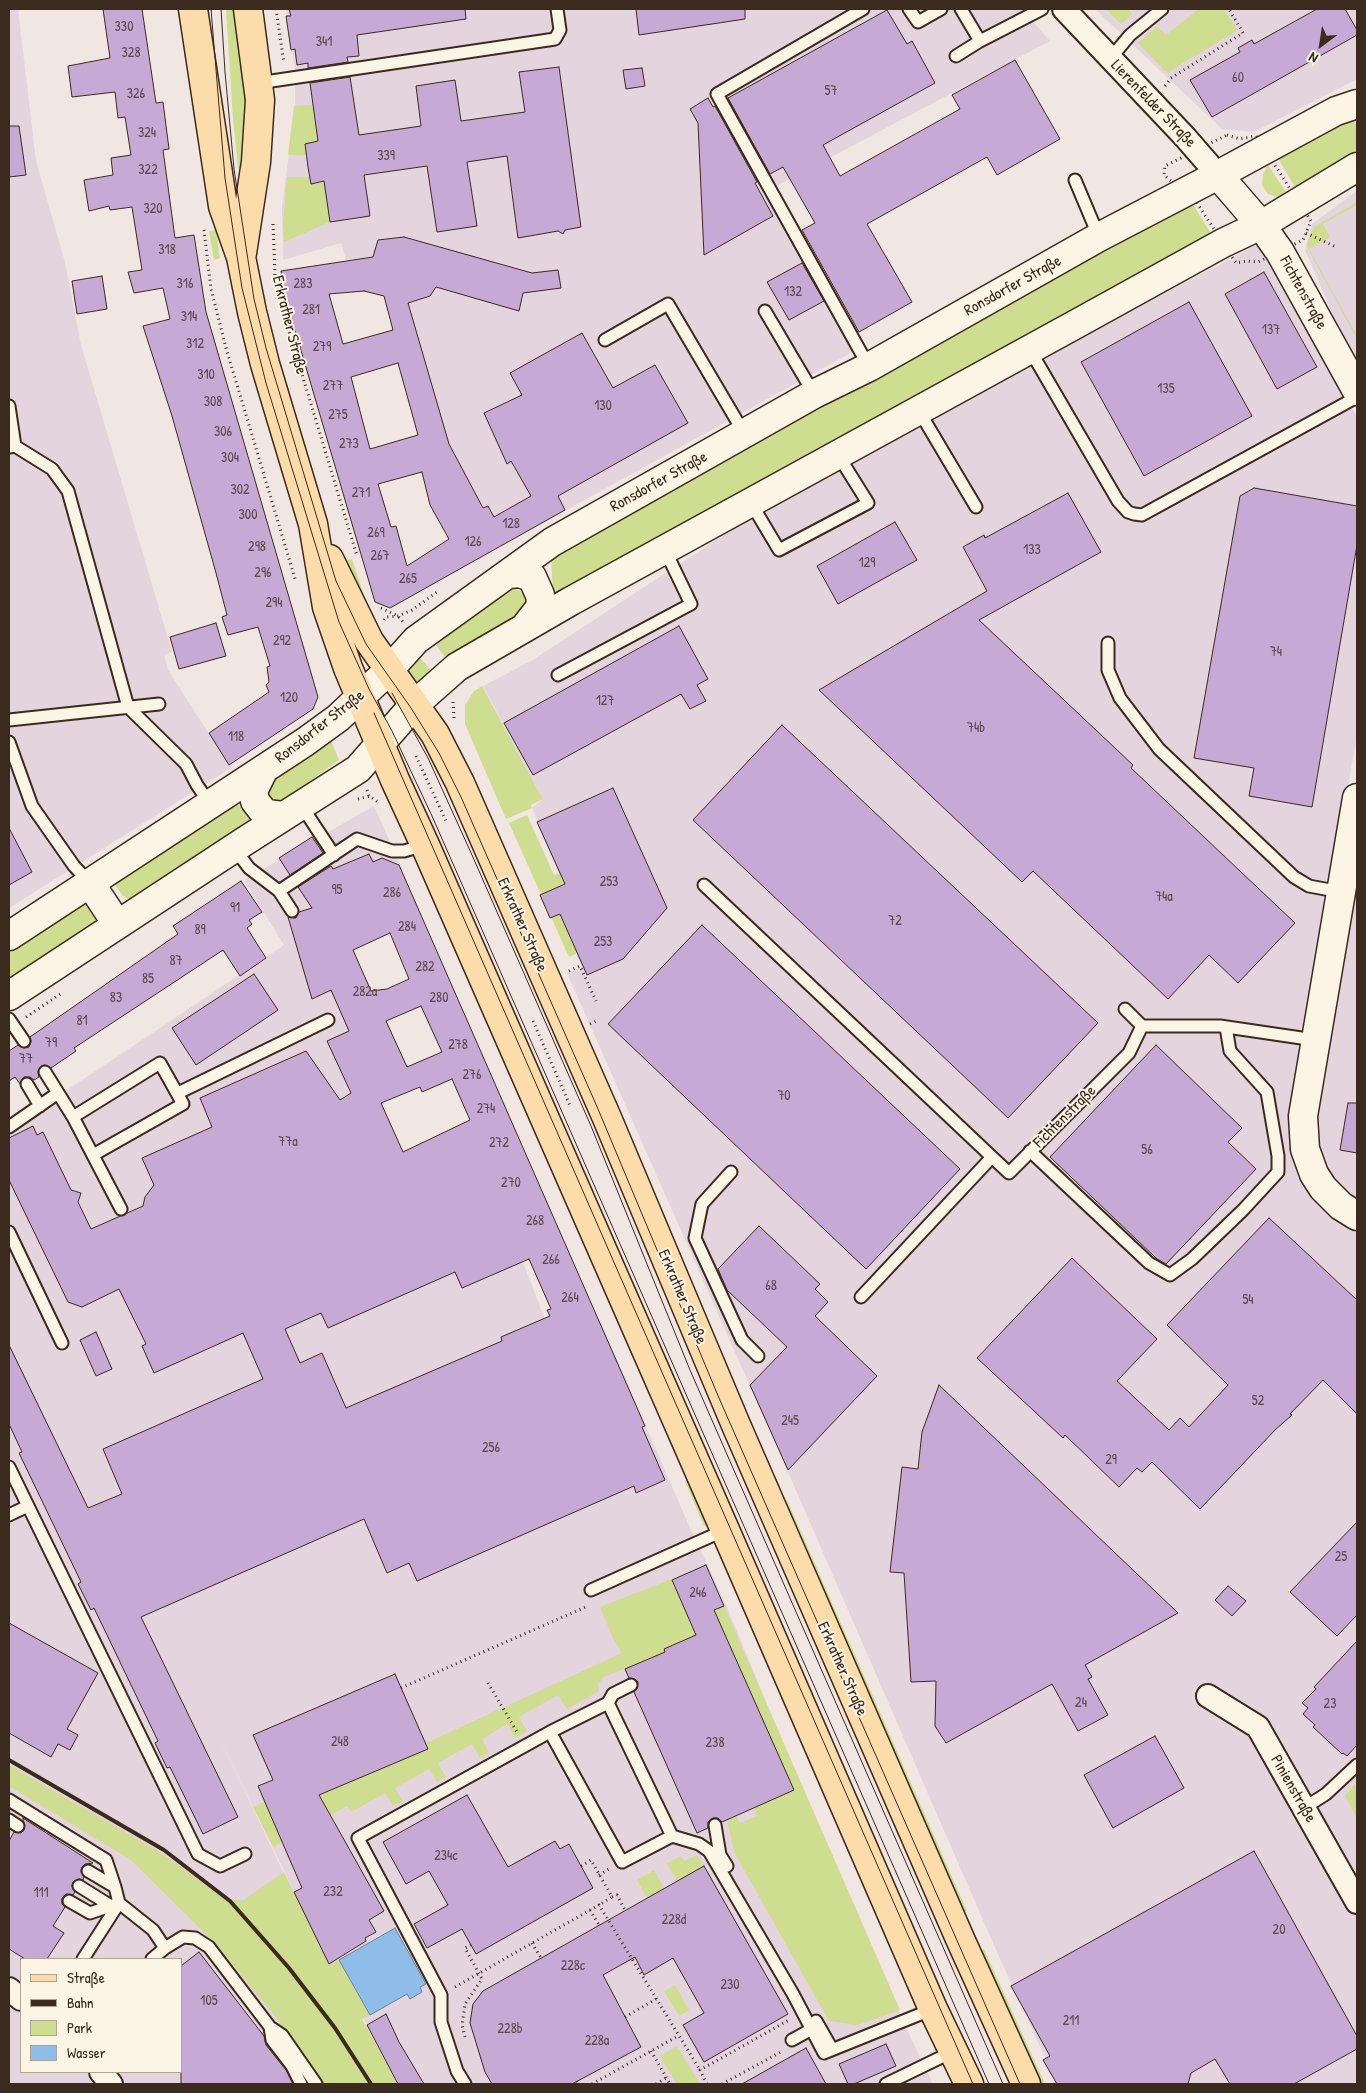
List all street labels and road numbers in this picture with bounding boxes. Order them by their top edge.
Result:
street label: Lierenfelder Straße [1106,56,1200,152]
street label: Ronsdorfer Straße [961,251,1065,321]
street label: Fichtenstraße [1275,253,1331,333]
street label: Erkrather Straße [267,274,311,376]
street label: Ronsdorfer Straße [607,447,711,517]
street label: Ronsdorfer Straße [272,686,368,768]
street label: Erkrather Straße [493,875,551,975]
street label: Fichtenstraße [1030,1082,1100,1152]
street label: Erkrather Straße [653,1247,711,1347]
street label: Erkrather Straße [813,1619,871,1719]
street label: Pinienstraße [1266,1752,1320,1826]

